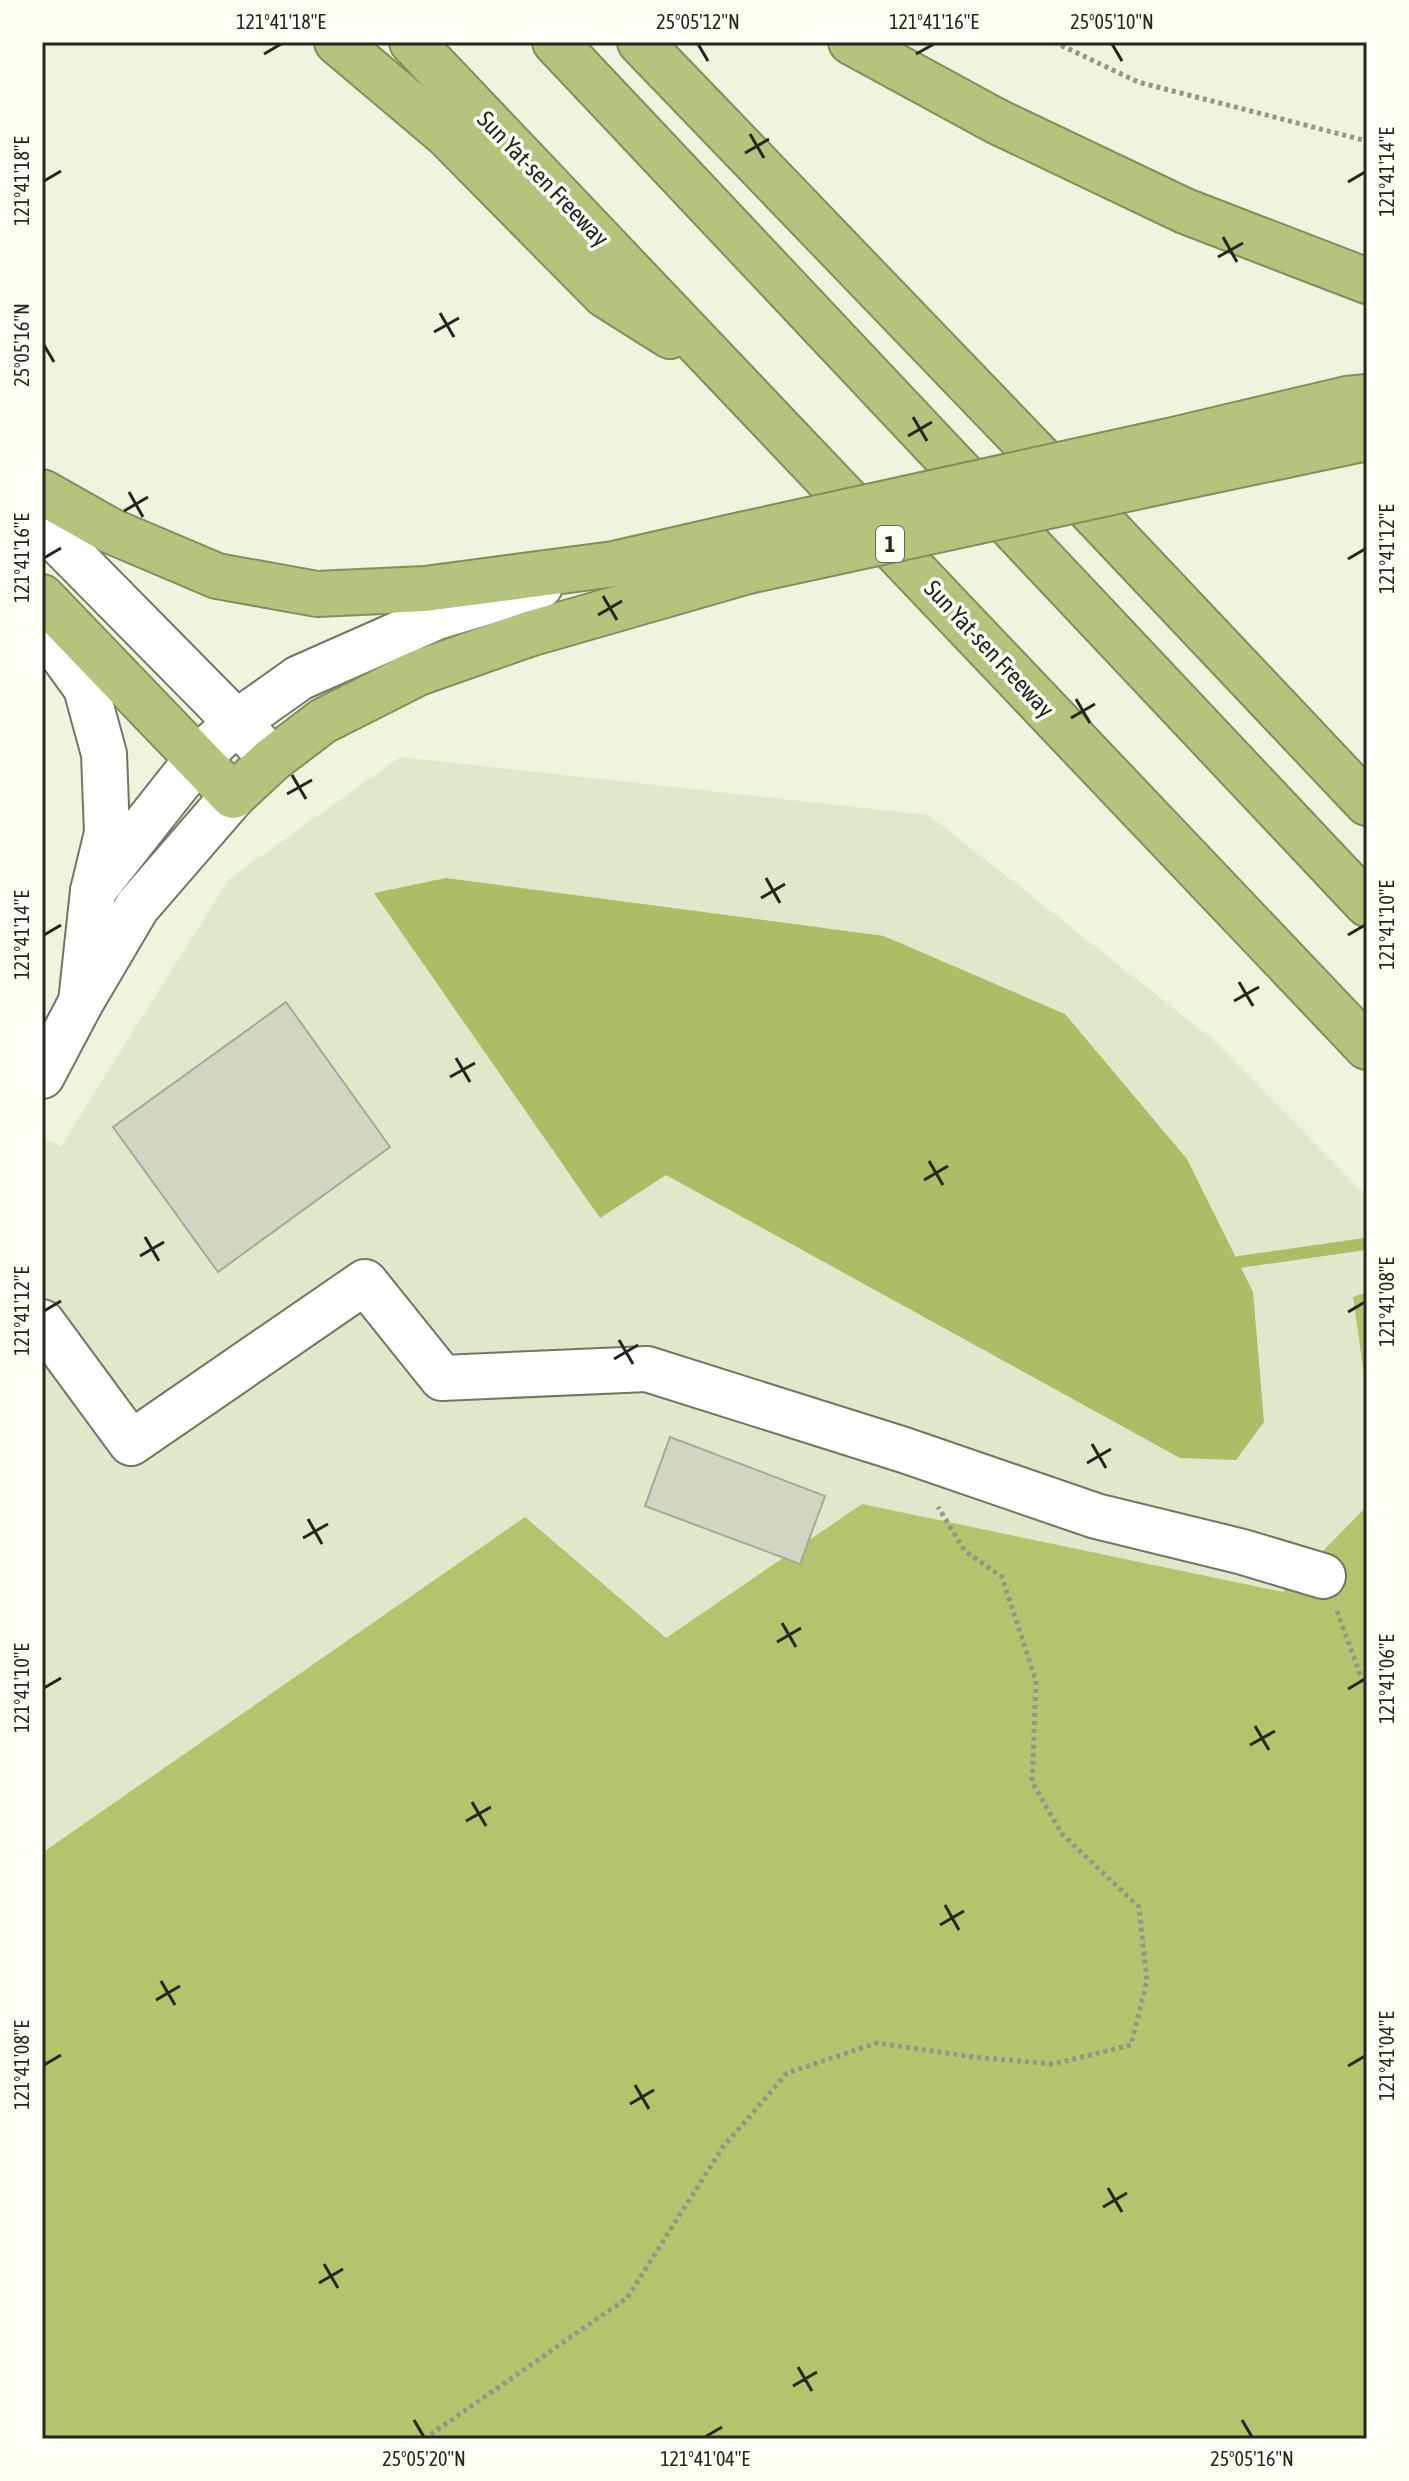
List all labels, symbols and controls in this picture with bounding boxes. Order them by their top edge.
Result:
text: 121°41'18"E [236,10,326,33]
text: 25°05'12"N [656,10,740,33]
text: 121°41'16"E [889,10,979,33]
text: 25°05'10"N [1070,10,1154,33]
street label: Sun Yat-sen Freeway [472,106,615,252]
text: 121°41'14"E [1375,127,1398,217]
text: 121°41'18"E [10,136,33,226]
text: 25°05'16"N [10,303,33,387]
text: 121°41'12"E [1375,504,1398,594]
text: 121°41'16"E [10,513,33,603]
road number: 1 [876,526,904,562]
street label: Sun Yat-sen Freeway [919,575,1060,723]
text: 121°41'10"E [1375,880,1398,970]
text: 121°41'14"E [10,890,33,980]
text: 121°41'08"E [1375,1257,1398,1347]
text: 121°41'12"E [10,1266,33,1356]
text: 121°41'06"E [1375,1634,1398,1724]
text: 121°41'10"E [10,1643,33,1733]
text: 121°41'04"E [1375,2011,1398,2101]
text: 121°41'08"E [10,2020,33,2110]
text: 25°05'20"N [382,2447,466,2470]
text: 121°41'04"E [660,2447,750,2470]
text: 25°05'16"N [1210,2447,1294,2470]

